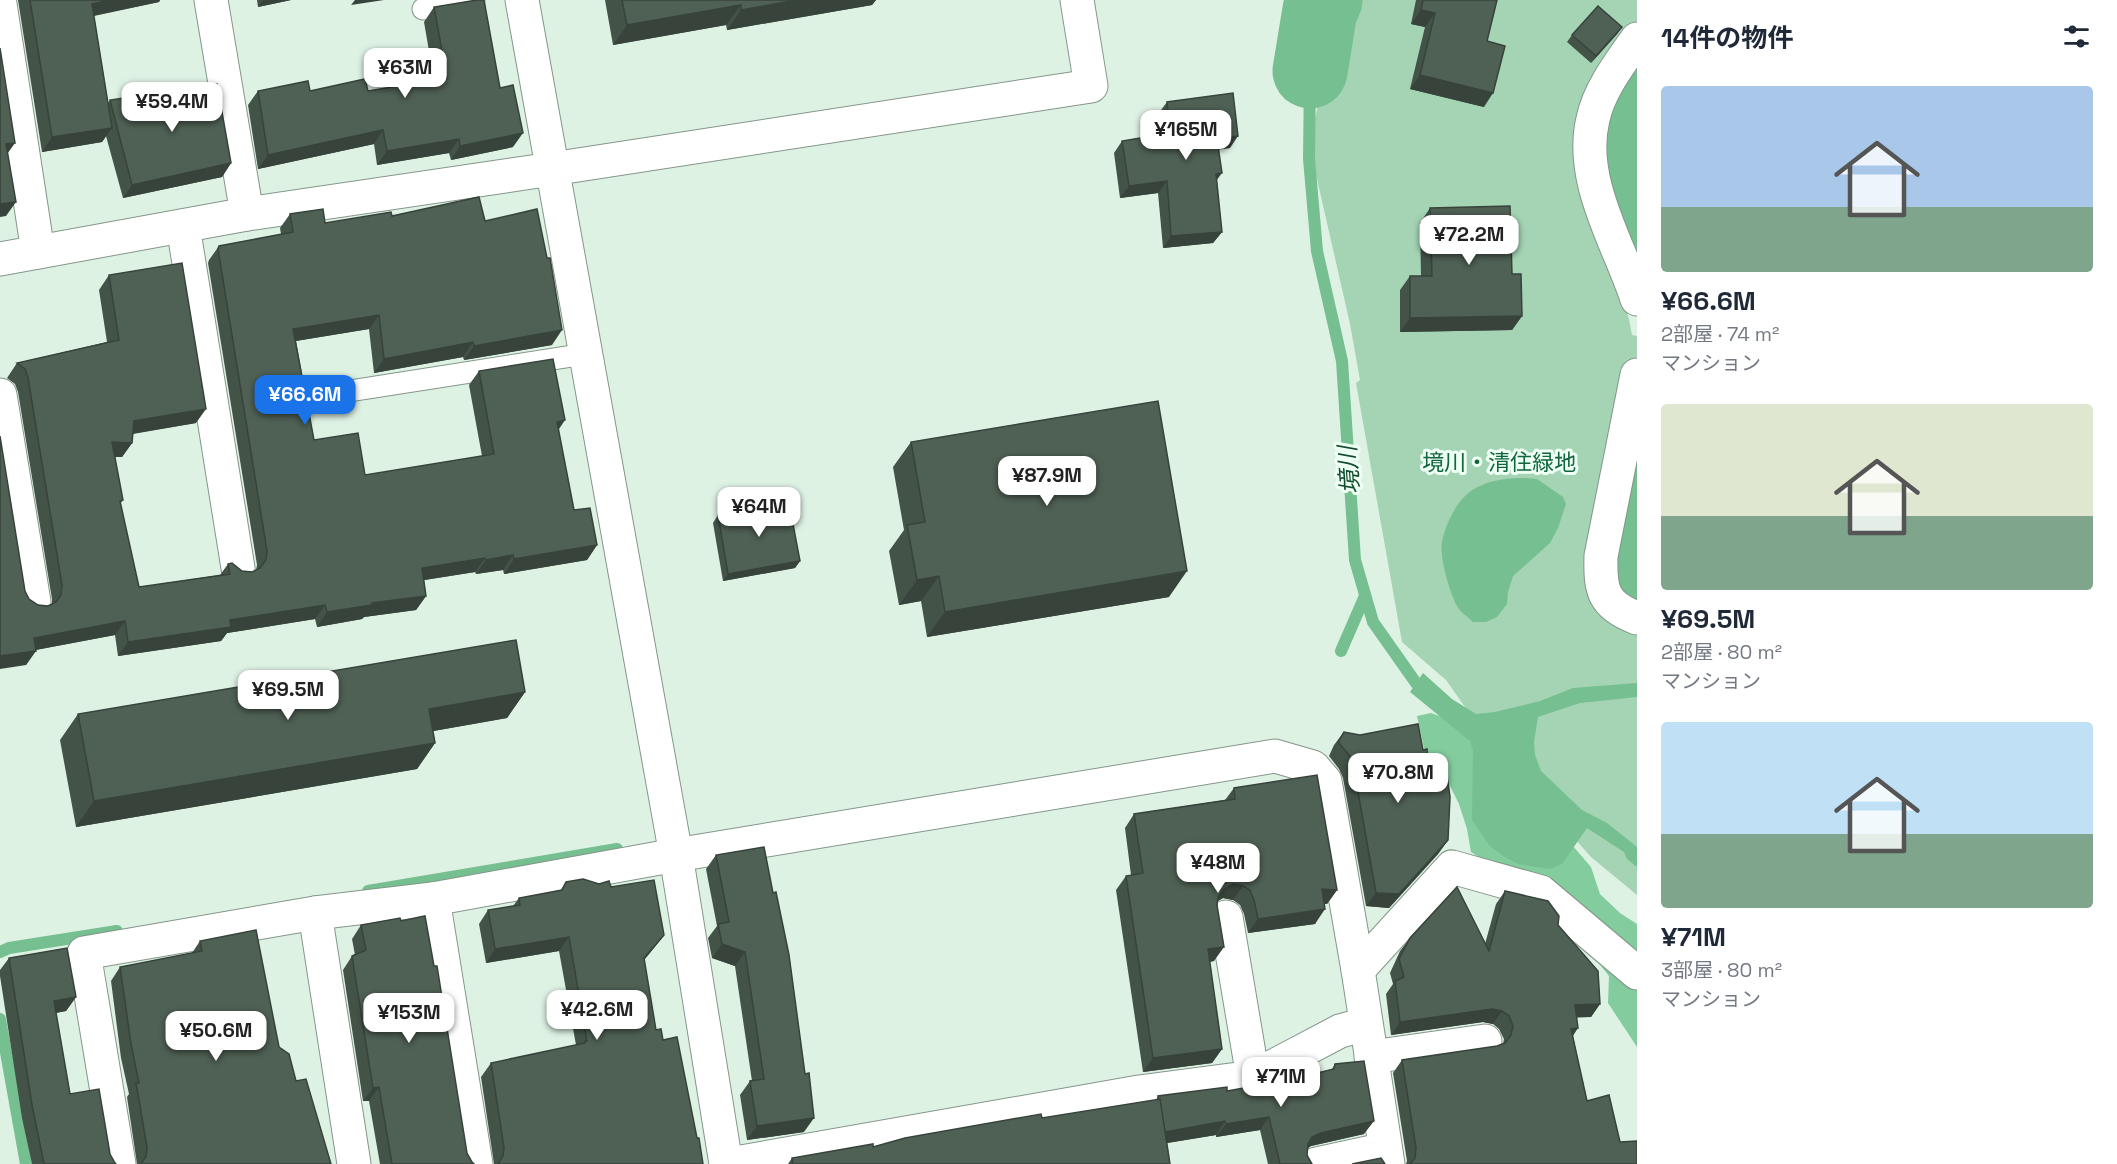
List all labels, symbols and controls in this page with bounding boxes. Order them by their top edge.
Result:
icon: filters [2060,20,2093,53]
text: 14件の物件 [1661,21,1793,55]
pin: ¥63M [369,48,441,99]
text: ¥63M [378,54,432,80]
pin: ¥59.4M [123,82,221,133]
text: ¥59.4M [136,88,208,114]
pin: ¥165M [1144,110,1228,161]
text: ¥165M [1154,116,1218,142]
icon: home [1823,125,1931,233]
pin: ¥72.2M [1420,215,1518,266]
text: ¥72.2M [1434,221,1504,247]
text: ¥66.6M [1661,284,1756,318]
text: 2部屋 · 74 m² [1661,321,1779,347]
text: マンション [1661,350,1761,376]
pin: ¥66.6M [256,375,354,426]
text: ¥66.6M [269,381,341,407]
water label: 境川 [1331,442,1366,495]
icon: home [1823,443,1931,551]
park label: 境川・清住緑地 [1422,448,1576,476]
pin: ¥87.9M [998,456,1096,507]
text: ¥87.9M [1012,462,1082,488]
pin: ¥64M [723,487,795,538]
text: ¥64M [731,493,787,519]
text: ¥69.5M [1661,602,1755,636]
text: 2部屋 · 80 m² [1661,639,1782,665]
text: マンション [1661,668,1761,694]
pin: ¥69.5M [239,670,337,721]
text: ¥69.5M [252,676,324,702]
pin: ¥70.8M [1349,753,1447,804]
text: ¥70.8M [1362,759,1434,785]
icon: home [1823,761,1931,869]
pin: ¥48M [1182,843,1254,894]
text: ¥48M [1191,849,1245,875]
text: ¥71M [1661,920,1726,954]
text: 3部屋 · 80 m² [1661,957,1782,983]
text: マンション [1661,986,1761,1012]
pin: ¥42.6M [548,990,646,1041]
pin: ¥153M [367,993,451,1044]
text: ¥42.6M [561,996,633,1022]
text: ¥153M [377,999,441,1025]
pin: ¥50.6M [167,1011,265,1062]
text: ¥50.6M [180,1017,252,1043]
pin: ¥71M [1245,1057,1317,1108]
text: ¥71M [1256,1063,1306,1089]

